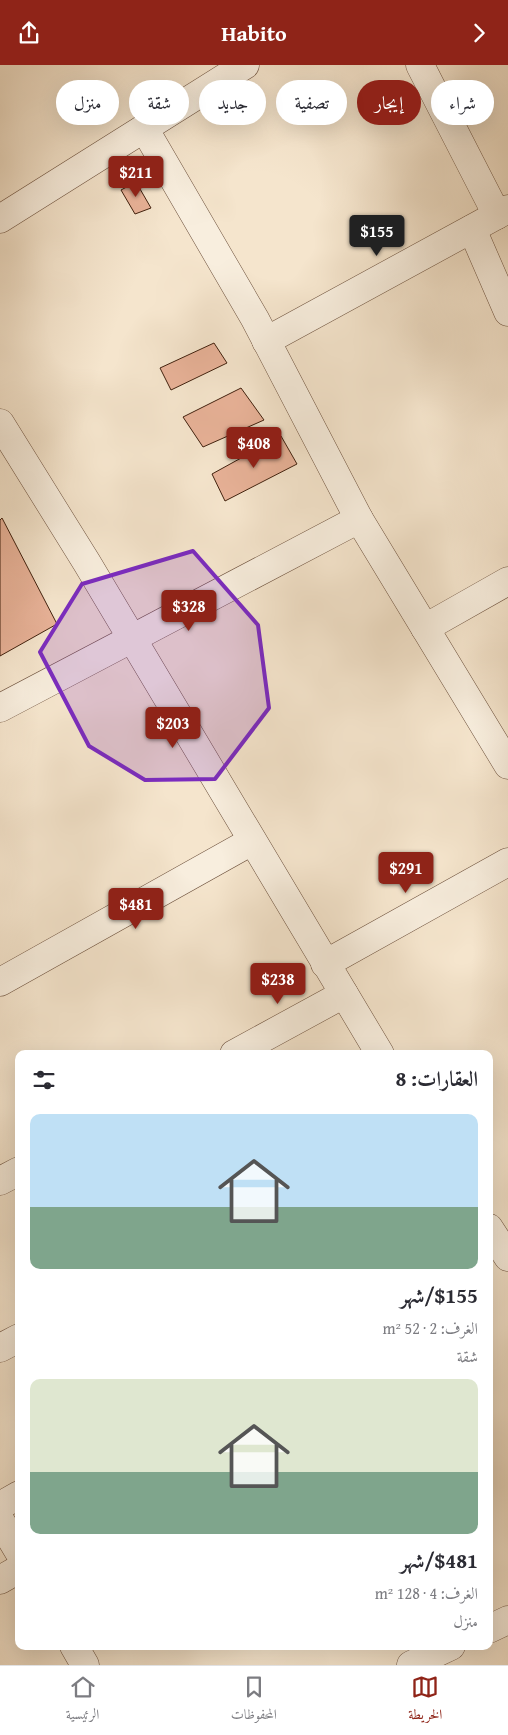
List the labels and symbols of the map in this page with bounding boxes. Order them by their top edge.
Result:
pin: $211 [106,155,166,198]
pin: $155 [347,215,407,257]
pin: $408 [224,427,284,469]
pin: $328 [159,589,219,632]
pin: $203 [143,707,203,749]
pin: $291 [376,851,436,894]
pin: $481 [106,887,166,930]
pin: $238 [248,963,308,1005]

